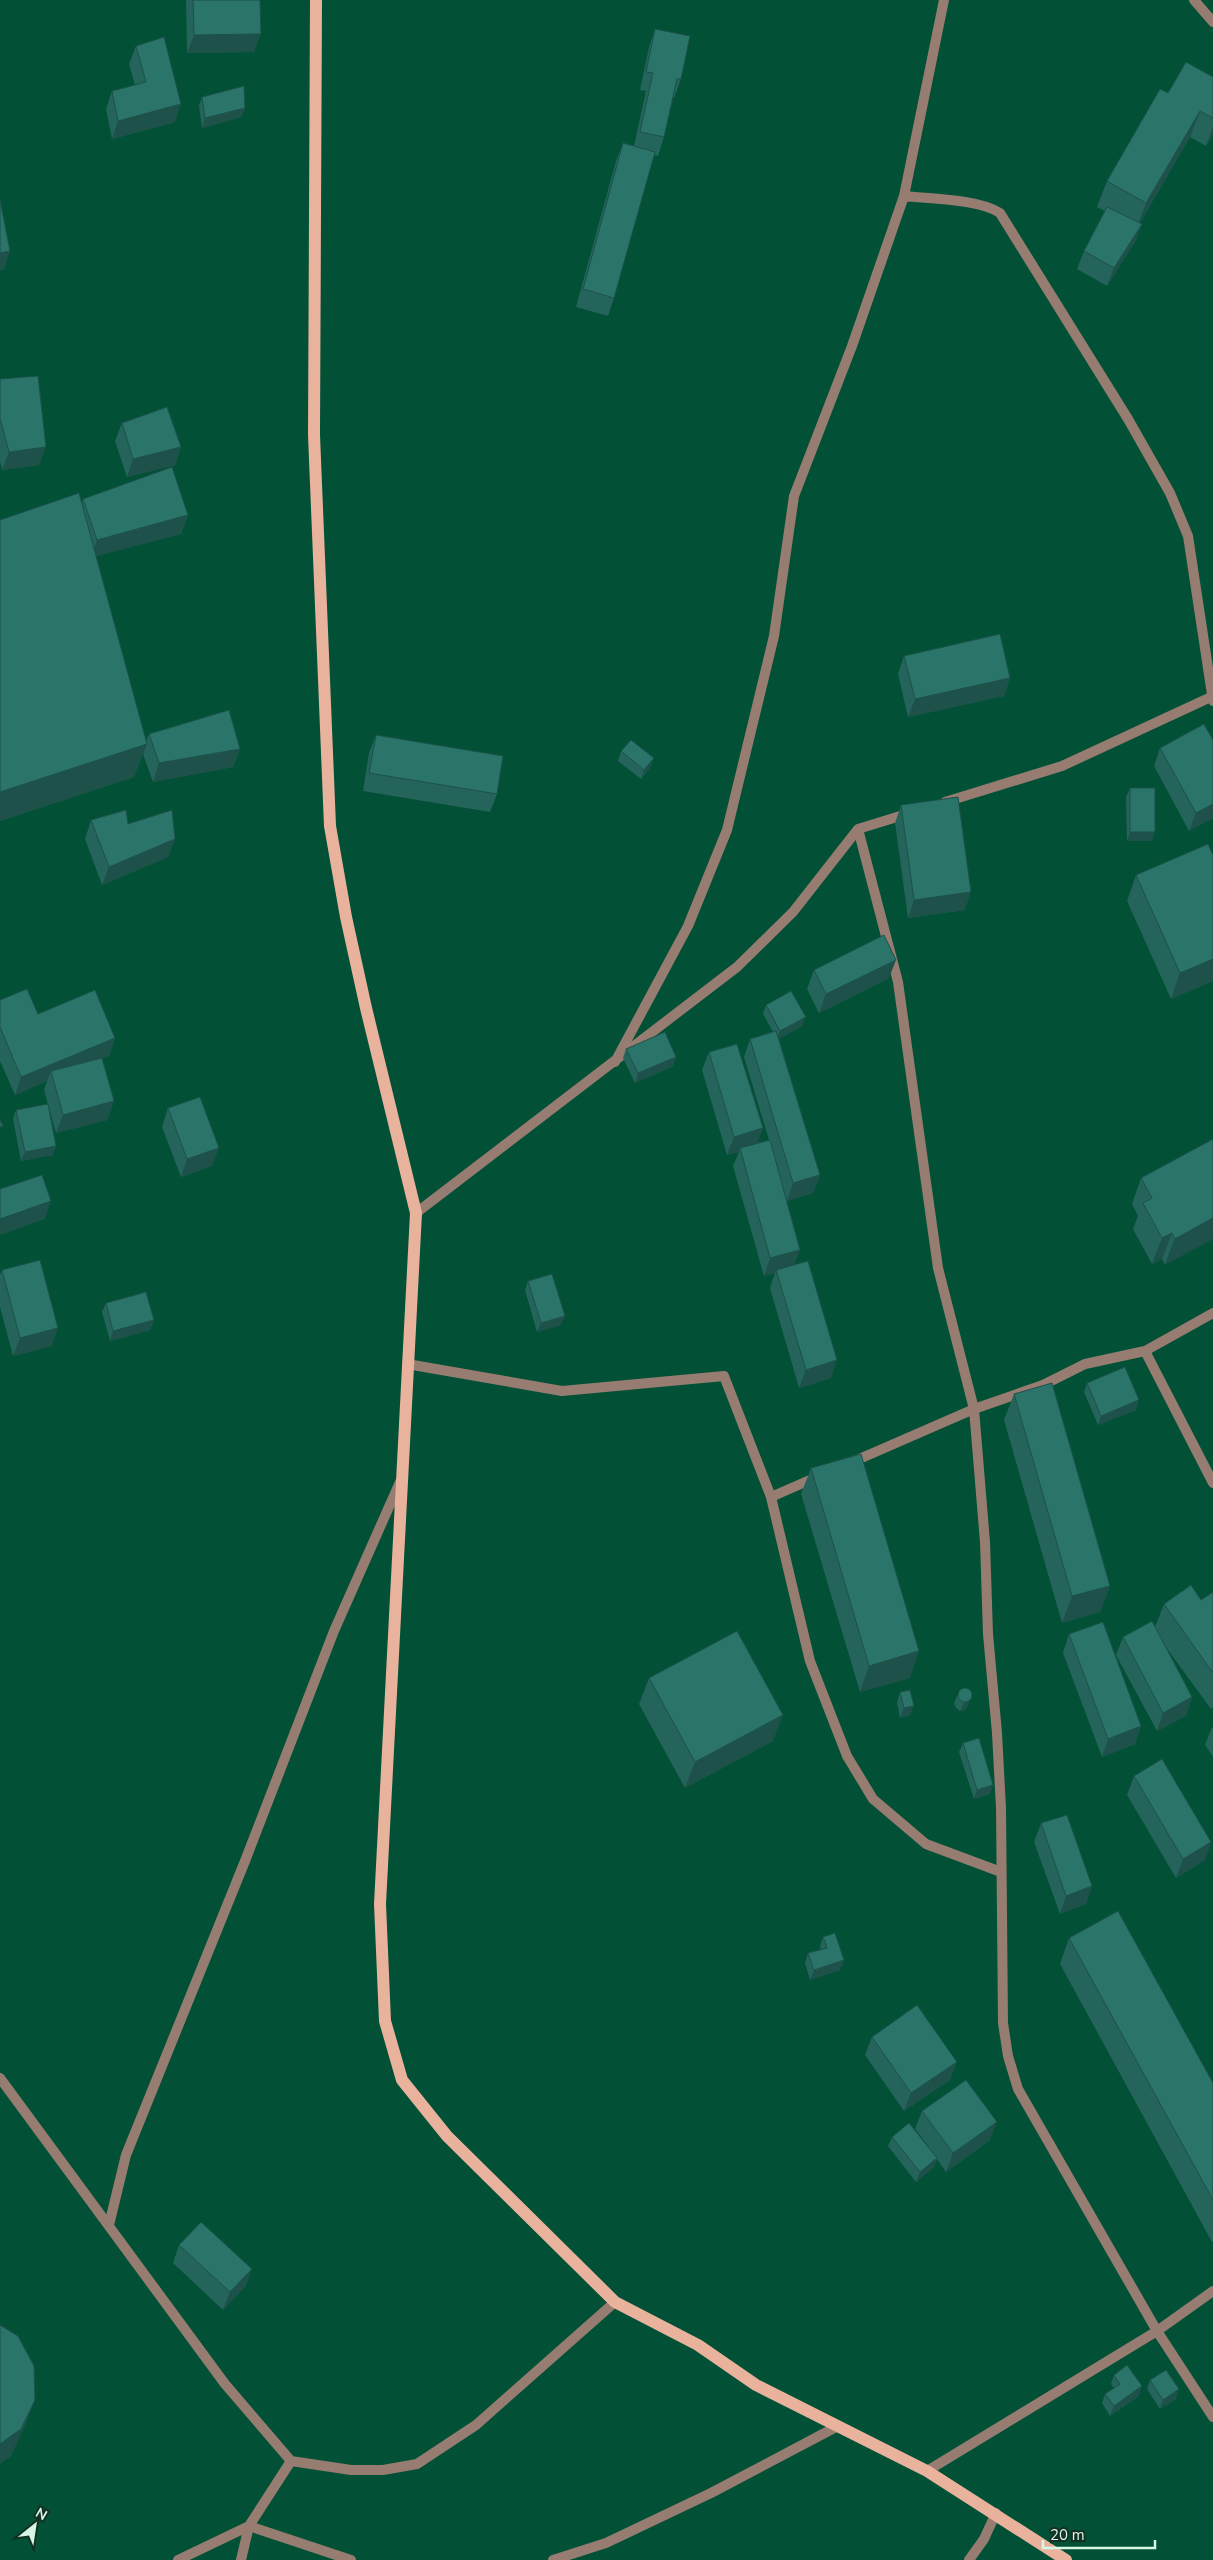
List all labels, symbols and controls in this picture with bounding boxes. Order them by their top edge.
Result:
north arrow [10,2500,60,2550]
text: N [32,2503,51,2525]
scale bar [1043,2518,1156,2550]
text: 20 m [1050,2525,1085,2545]

